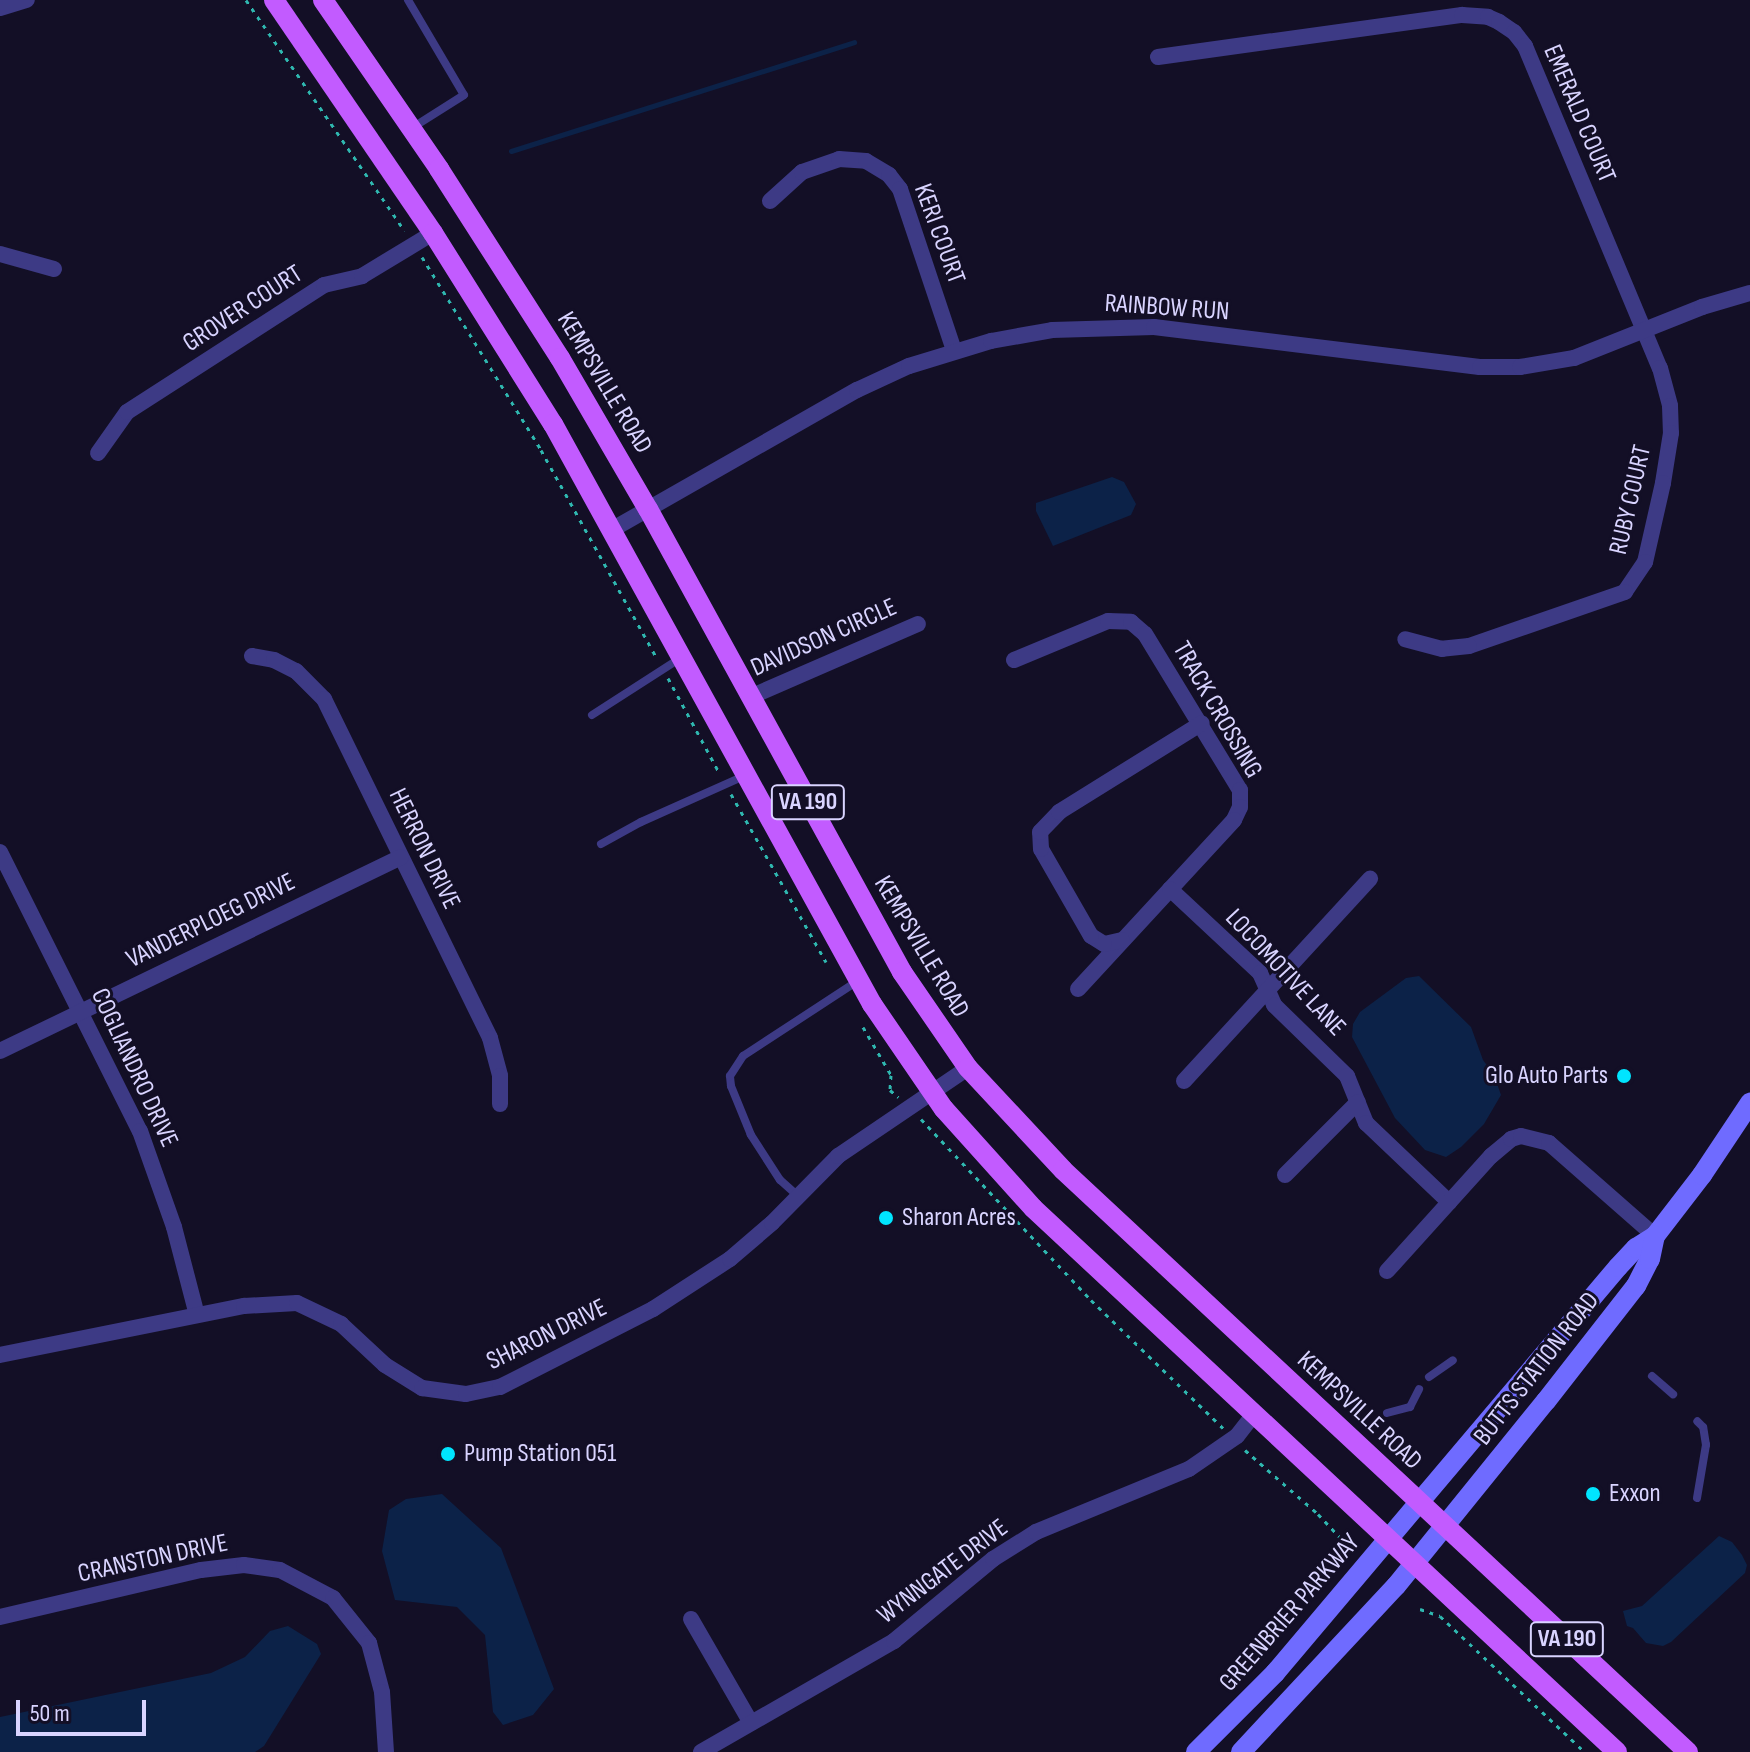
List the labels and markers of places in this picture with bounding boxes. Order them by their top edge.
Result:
place label: Glo Auto Parts [1485,1060,1608,1092]
marker: Glo Auto Parts [1615,1067,1633,1085]
place label: Sharon Acres [902,1202,1016,1234]
marker: Sharon Acres [877,1209,895,1227]
place label: Pump Station 051 [464,1438,616,1470]
marker: Pump Station 051 [439,1445,457,1463]
place label: Exxon [1609,1478,1661,1510]
marker: Exxon [1584,1485,1602,1503]

